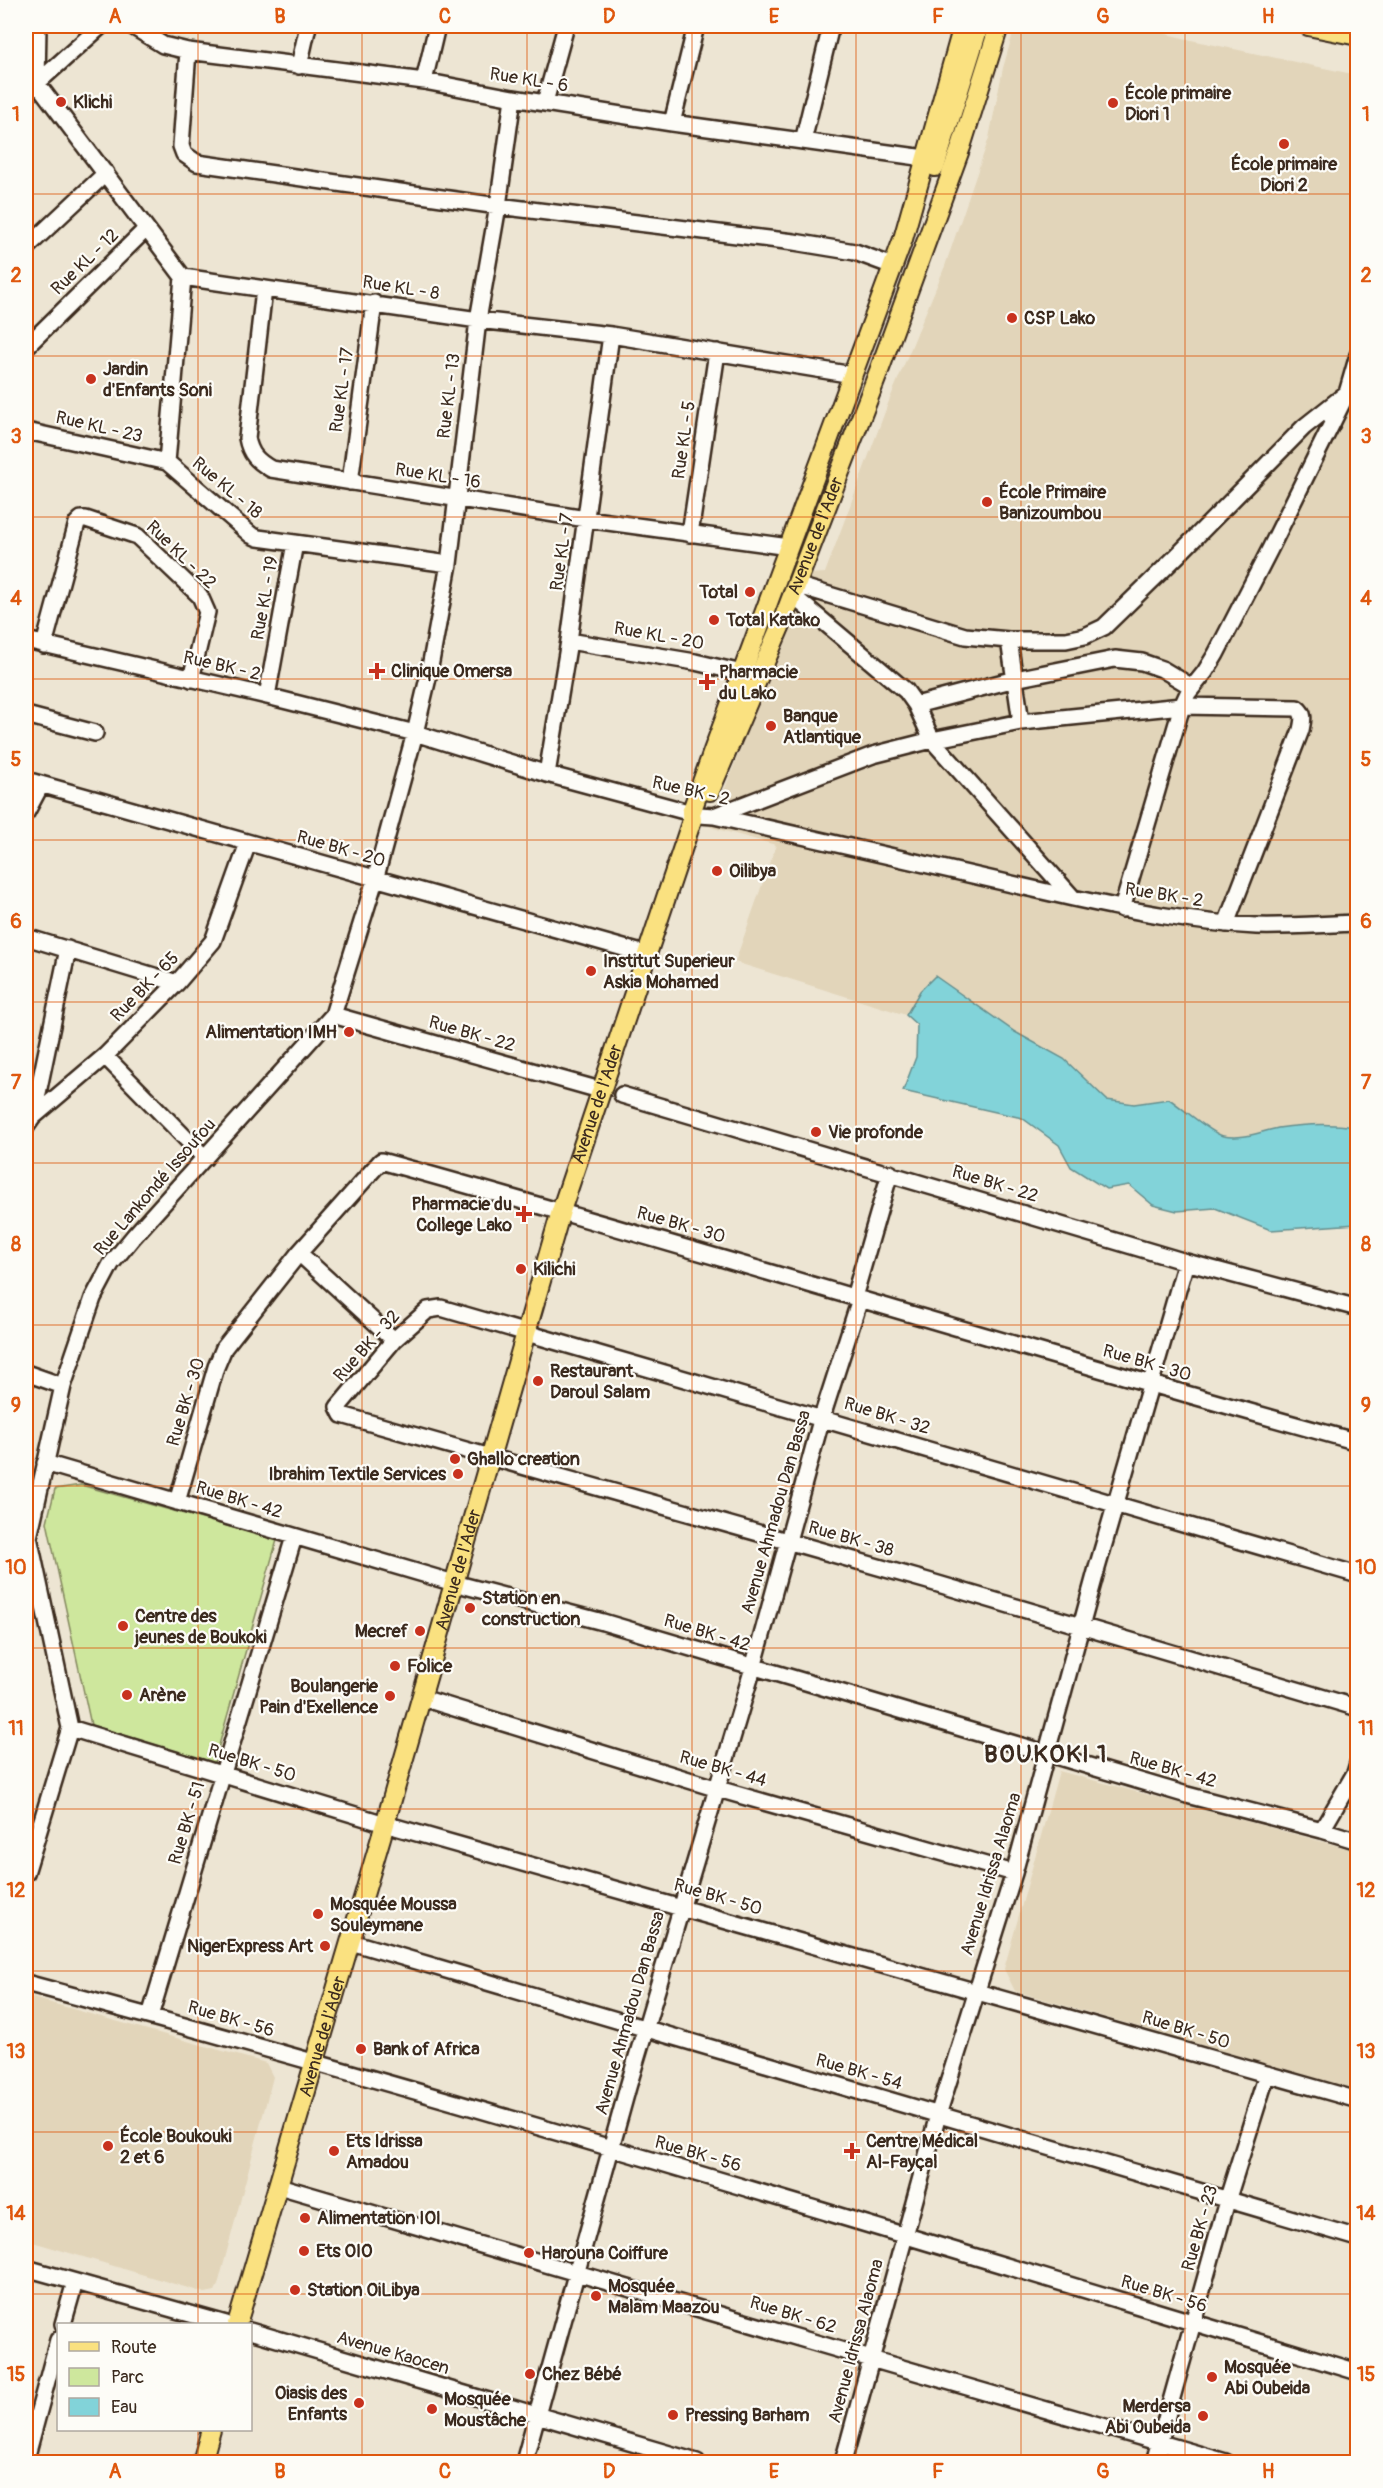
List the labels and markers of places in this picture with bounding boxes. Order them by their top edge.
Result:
place label: École primaire Diori 1 [1125,82,1232,126]
place label: Klichi [73,91,112,114]
marker: Klichi [54,95,68,109]
marker: École primaire Diori 1 [1106,96,1120,110]
marker: École primaire Diori 2 [1277,137,1291,151]
place label: École primaire Diori 2 [1231,153,1338,197]
place label: CSP Lako [1024,307,1095,330]
marker: CSP Lako [1005,311,1019,325]
place label: Jardin d'Enfants Soni [103,358,212,402]
marker: Jardin d'Enfants Soni [84,372,98,386]
place label: École Primaire Banizoumbou [999,481,1107,525]
marker: École Primaire Banizoumbou [980,495,994,509]
place label: Total [698,581,738,604]
marker: Total [743,585,757,599]
place label: Total Katako [725,609,820,632]
marker: Total Katako [707,613,721,627]
place label: Clinique Omersa [391,660,513,683]
place label: Pharmacie du Lako [719,661,799,705]
marker: Clinique Omersa [368,662,386,680]
marker: Pharmacie du Lako [700,675,714,689]
place label: Banque Atlantique [783,705,862,749]
marker: Banque Atlantique [764,719,778,733]
place label: Oilibya [729,860,777,883]
marker: Oilibya [710,864,724,878]
place label: Institut Superieur Askia Mohamed [603,950,735,994]
marker: Institut Superieur Askia Mohamed [584,964,598,978]
place label: Alimentation IMH [205,1021,337,1044]
marker: Alimentation IMH [342,1025,356,1039]
place label: Vie profonde [828,1121,924,1144]
marker: Vie profonde [809,1125,823,1139]
place label: Pharmacie du College Lako [411,1193,512,1237]
marker: Pharmacie du College Lako [517,1207,531,1221]
place label: Kilichi [533,1258,576,1281]
marker: Kilichi [514,1262,528,1276]
place label: Restaurant Daroul Salam [550,1360,650,1404]
marker: Restaurant Daroul Salam [531,1374,545,1388]
place label: Ghallo creation [467,1448,580,1471]
marker: Ghallo creation [448,1452,462,1466]
place label: Ibrahim Textile Services [269,1463,447,1486]
marker: Ibrahim Textile Services [451,1467,465,1481]
place label: Station en construction [481,1587,581,1631]
marker: Station en construction [463,1601,477,1615]
place label: Centre des jeunes de Boukoki [134,1605,267,1649]
marker: Centre des jeunes de Boukoki [116,1619,130,1633]
place label: Mecref [355,1620,409,1643]
marker: Mecref [413,1624,427,1638]
place label: Folice [407,1655,453,1678]
marker: Folice [388,1659,402,1673]
place label: Boulangerie Pain d'Exellence [259,1675,379,1719]
place label: Arène [139,1684,187,1707]
marker: Arène [120,1688,134,1702]
marker: Boulangerie Pain d'Exellence [383,1689,397,1703]
place label: Mosquée Moussa Souleymane [330,1893,457,1937]
marker: Mosquée Moussa Souleymane [311,1907,325,1921]
place label: NigerExpress Art [187,1935,314,1958]
marker: NigerExpress Art [318,1939,332,1953]
place label: Bank of Africa [373,2038,480,2061]
marker: Bank of Africa [354,2042,368,2056]
place label: École Boukouki 2 et 6 [120,2125,232,2169]
place label: Ets Idrissa Amadou [346,2130,423,2174]
place label: Centre Médical Al-Fayçal [866,2130,978,2174]
marker: École Boukouki 2 et 6 [101,2139,115,2153]
marker: Centre Médical Al-Fayçal [843,2142,861,2160]
marker: Ets Idrissa Amadou [327,2144,341,2158]
place label: Alimentation IOI [317,2207,441,2230]
marker: Alimentation IOI [298,2211,312,2225]
place label: Ets OIO [316,2240,373,2263]
place label: Harouna Coiffure [541,2242,669,2265]
marker: Ets OIO [297,2244,311,2258]
marker: Harouna Coiffure [522,2246,536,2260]
place label: Mosquée Malam Maazou [608,2275,720,2319]
place label: Station OiLibya [307,2279,420,2302]
marker: Station OiLibya [288,2283,302,2297]
marker: Mosquée Malam Maazou [589,2289,603,2303]
place label: Mosquée Abi Oubeida [1224,2356,1311,2400]
place label: Chez Bébé [542,2363,622,2386]
marker: Chez Bébé [523,2367,537,2381]
marker: Mosquée Abi Oubeida [1205,2370,1219,2384]
place label: Oiasis des Enfants [275,2382,348,2426]
place label: Mosquée Moustâche [444,2388,527,2432]
place label: Merdersa Abi Oubeida [1105,2395,1192,2439]
marker: Oiasis des Enfants [352,2396,366,2410]
marker: Mosquée Moustâche [425,2402,439,2416]
place label: Pressing Barham [685,2404,810,2427]
marker: Pressing Barham [666,2408,680,2422]
marker: Merdersa Abi Oubeida [1196,2409,1210,2423]

